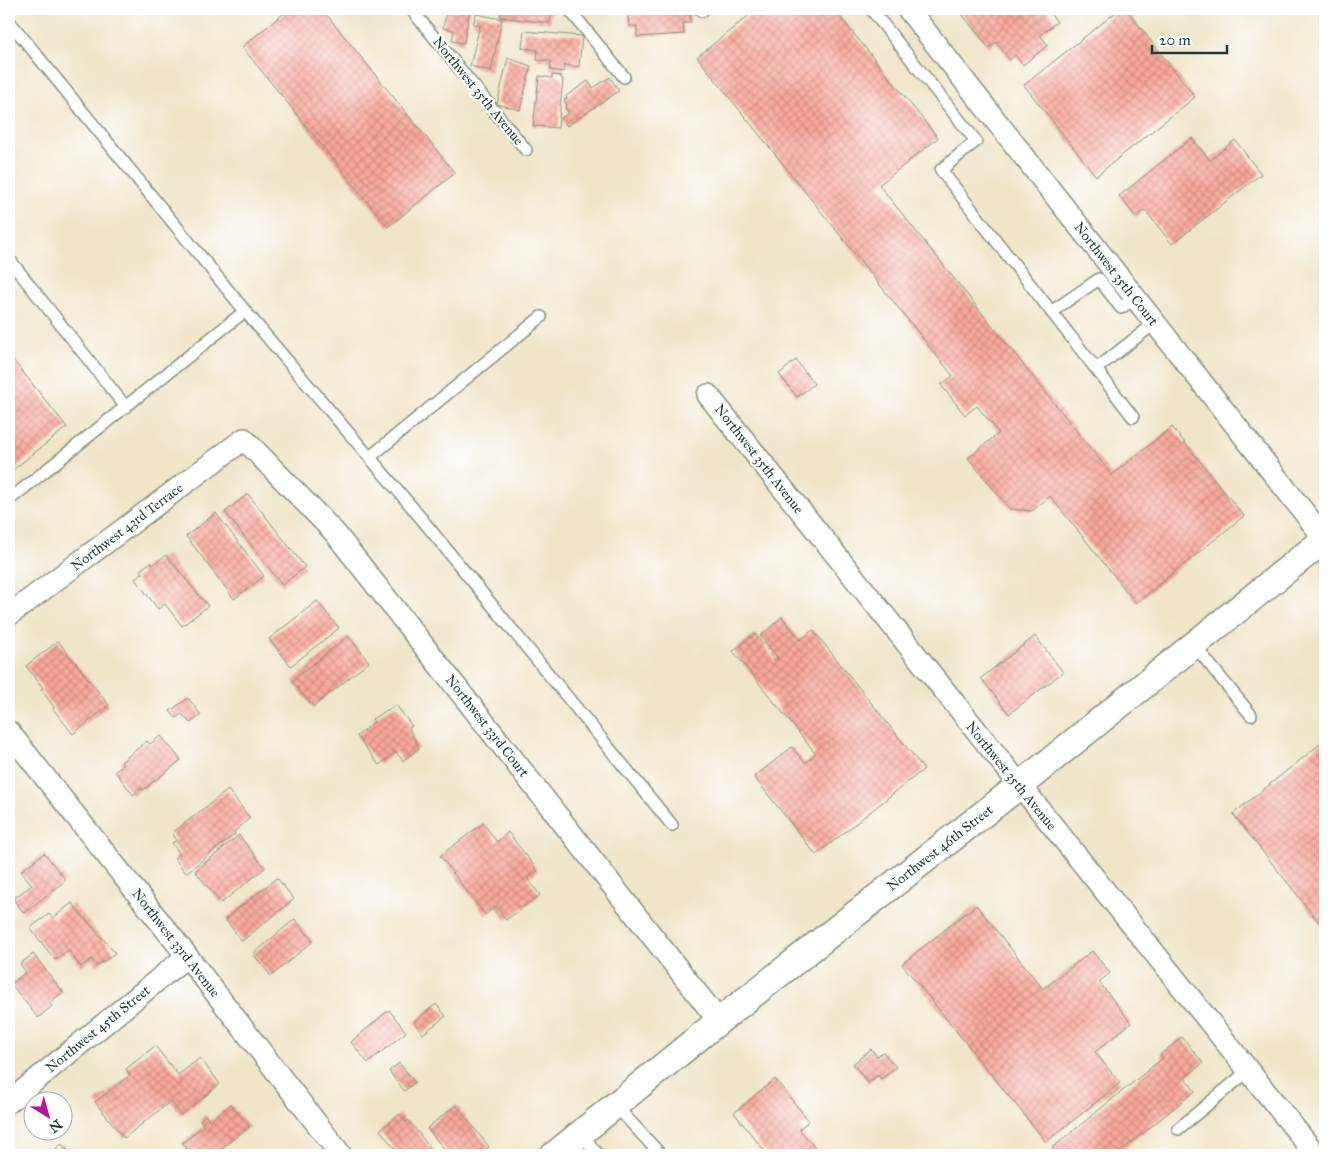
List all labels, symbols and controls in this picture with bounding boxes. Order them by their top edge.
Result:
scale bar [1152,22,1226,54]
text: 20 m [1159,31,1191,49]
street label: Northwest 35th Avenue [429,33,527,149]
street label: Northwest 35th Court [1070,219,1162,329]
street label: Northwest 35th Avenue [711,401,807,517]
street label: Northwest 43rd Terrace [68,479,186,575]
street label: Northwest 33rd Court [442,671,532,781]
street label: Northwest 35th Avenue [962,718,1060,834]
street label: Northwest 46th Street [884,801,997,895]
street label: Northwest 33rd Avenue [128,885,224,1001]
street label: Northwest 45th Street [42,982,154,1076]
north arrow [22,1092,72,1142]
text: N [46,1116,65,1136]

